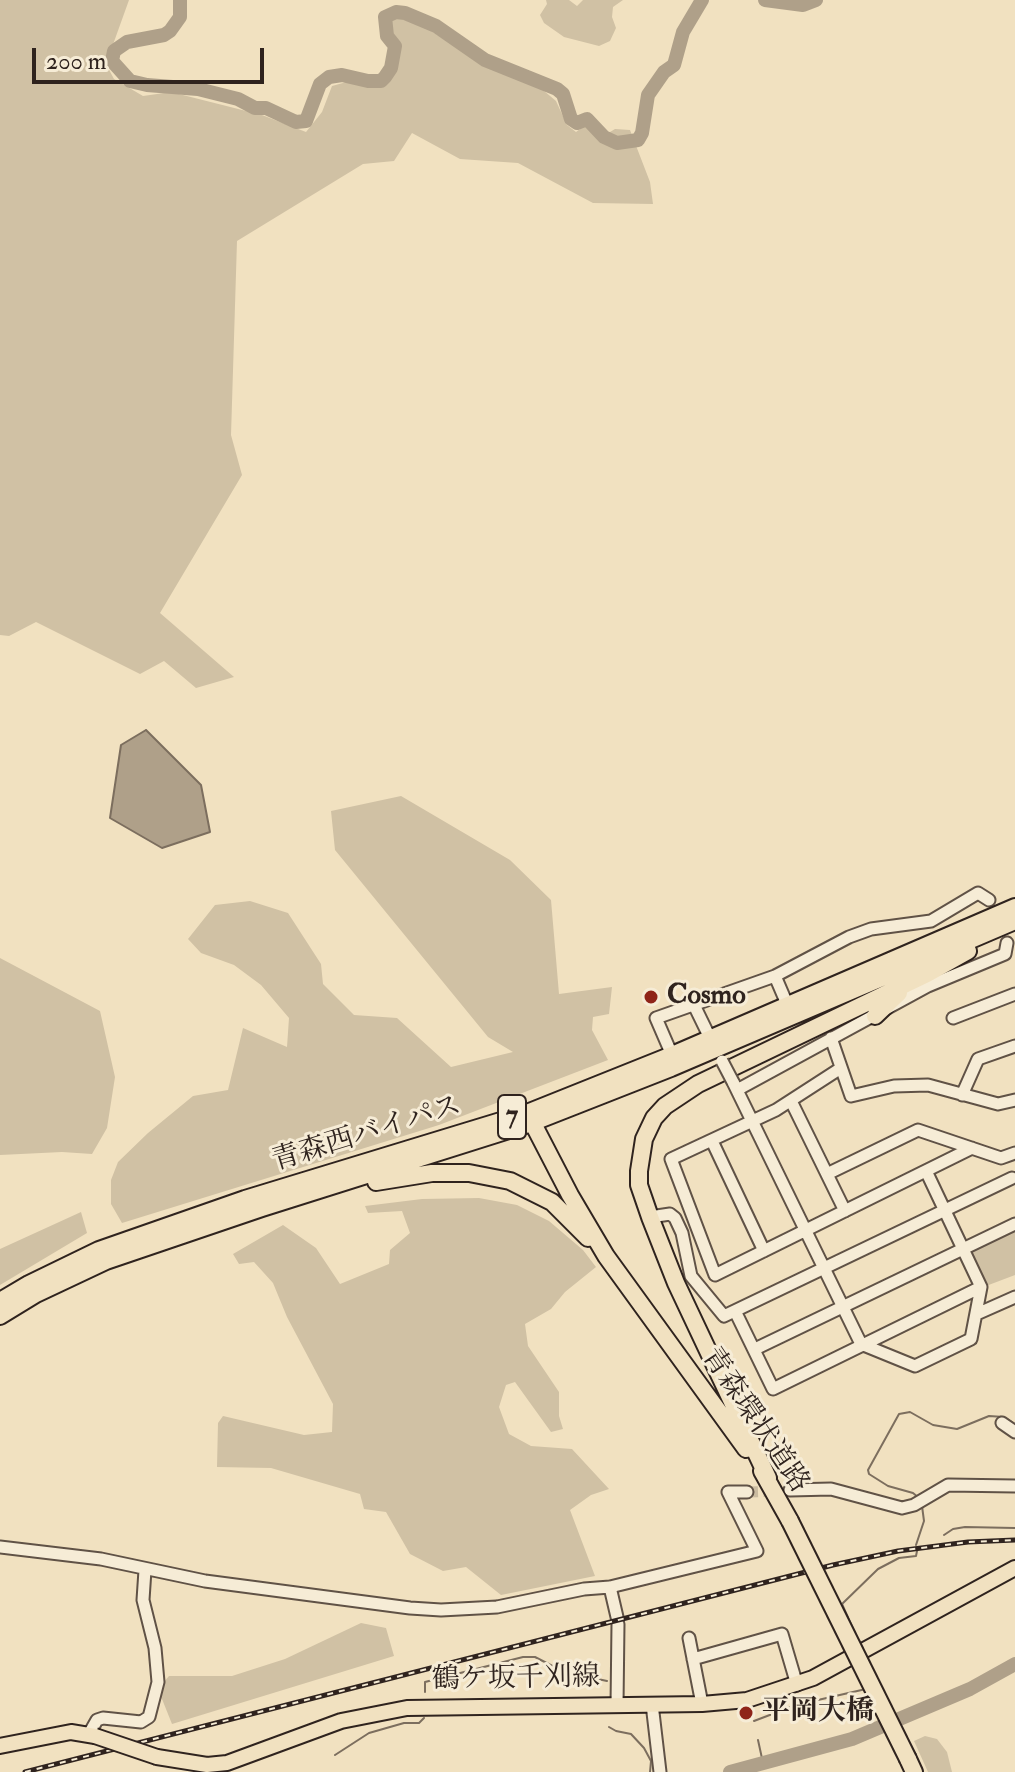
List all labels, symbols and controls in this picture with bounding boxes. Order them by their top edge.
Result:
scale bar [36,32,268,82]
text: 200 m [46,46,106,77]
place label: Cosmo [667,980,746,1014]
marker: Cosmo [642,988,660,1006]
street label: 青森西バイパス [268,1090,466,1180]
road number: 7 [498,1095,526,1139]
street label: 青森環状道路 [693,1342,815,1500]
street label: 鶴ケ坂千刈線 [432,1662,600,1698]
place label: 平岡大橋 [762,1696,874,1730]
marker: 平岡大橋 [737,1704,755,1722]

